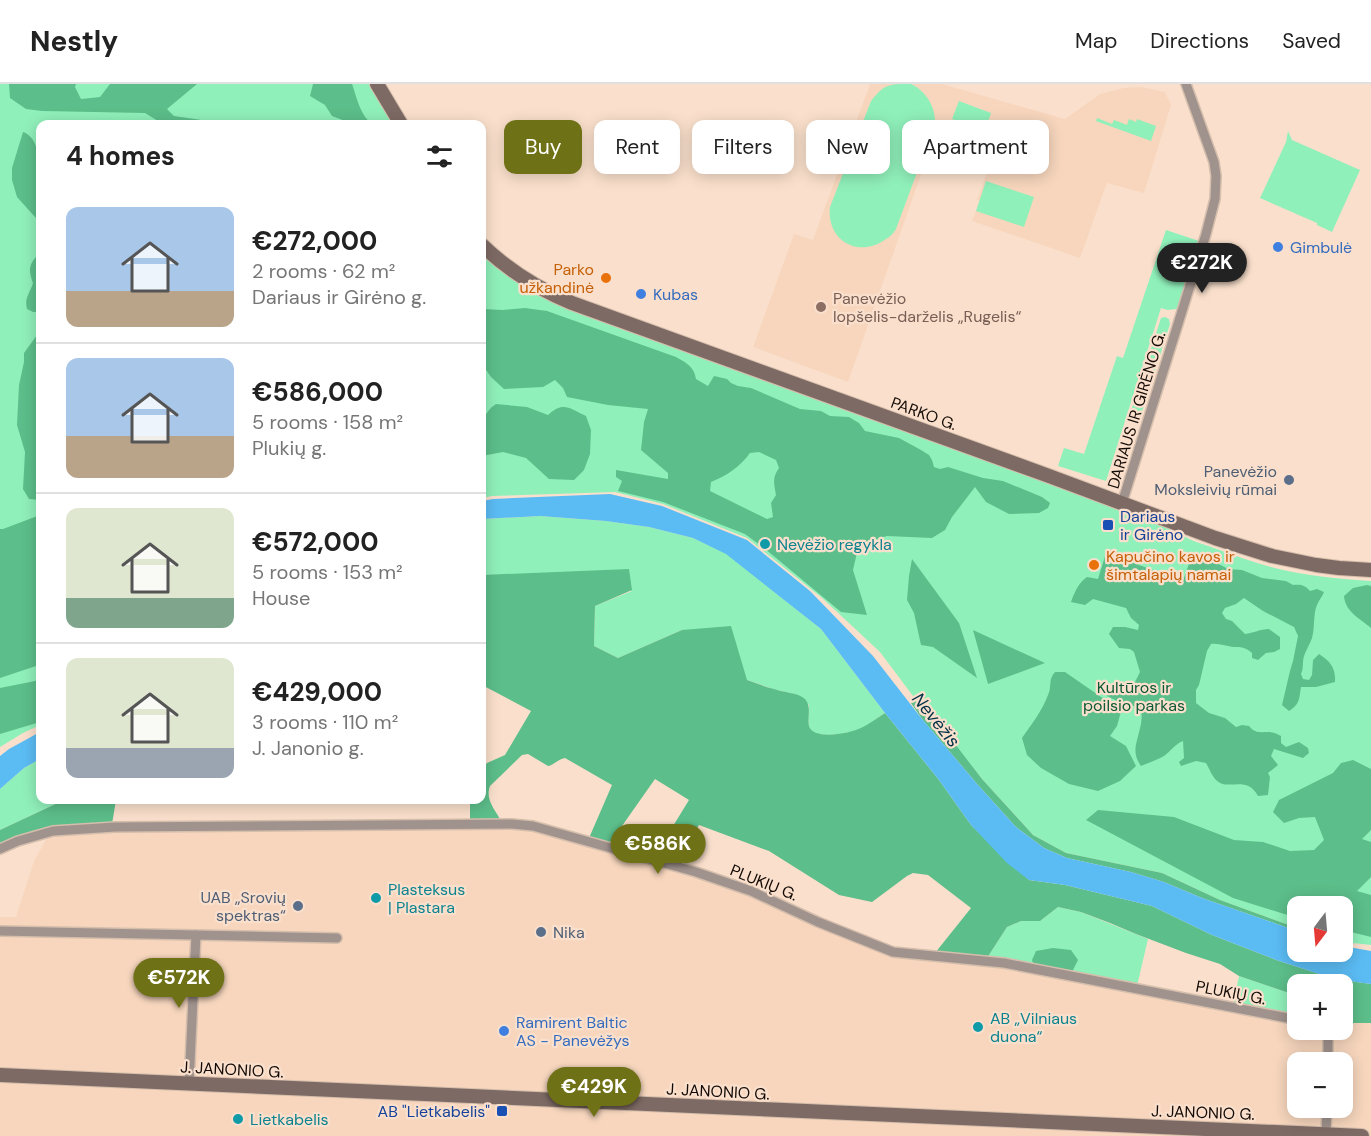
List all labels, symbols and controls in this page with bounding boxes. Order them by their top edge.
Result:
text: Nestly [30,23,118,60]
text: Map [1075,27,1117,55]
text: Directions [1150,27,1249,55]
text: Saved [1282,27,1341,55]
chip: Buy [504,120,582,174]
chip: Rent [594,120,680,174]
chip: Filters [692,120,794,174]
chip: New [806,120,890,174]
chip: Apartment [902,120,1049,174]
text: 4 homes [66,139,175,173]
icon: filters [423,140,456,173]
text: €272,000 [252,224,377,258]
icon: home [114,231,186,303]
place label: Gimbulė [1290,237,1352,258]
marker: Gimbulė [1271,240,1285,254]
pin: €272K [1160,243,1244,294]
text: €272K [1171,249,1233,275]
text: 2 rooms · 62 m² [252,258,395,284]
place label: Parko užkandinė [519,259,594,298]
marker: Parko užkandinė [599,271,613,285]
text: Dariaus ir Girėno g. [252,284,426,310]
place label: Kubas [653,284,698,305]
marker: Kubas [634,287,648,301]
place label: Panevėžio lopšelis-darželis „Rugelis“ [833,288,1021,327]
marker: Panevėžio lopšelis-darželis „Rugelis“ [814,300,828,314]
street label: DARIAUS IR GIRĖNO G. [1103,329,1170,491]
text: €586,000 [252,375,383,409]
icon: home [114,382,186,454]
street label: PARKO G. [888,392,960,435]
text: 5 rooms · 158 m² [252,409,403,435]
text: Plukių g. [252,435,326,461]
place label: Panevėžio Moksleivių rūmai [1154,461,1277,500]
marker: Panevėžio Moksleivių rūmai [1282,473,1296,487]
place label: Dariaus ir Girėno [1120,506,1183,545]
marker: Dariaus ir Girėno [1101,518,1115,532]
text: €572,000 [252,525,379,559]
icon: home [114,532,186,604]
place label: Nevėžio regykla [777,534,892,555]
marker: Nevėžio regykla [758,537,772,551]
place label: Kapučino kavos ir šimtalapių namai [1106,546,1235,585]
marker: Kapučino kavos ir šimtalapių namai [1087,558,1101,572]
text: 5 rooms · 153 m² [252,559,403,585]
text: House [252,585,310,611]
text: €429,000 [252,675,382,709]
park label: Kultūros ir poilsio parkas [1083,677,1185,716]
icon: home [114,682,186,754]
water label: Nevėžis [907,688,965,752]
text: 3 rooms · 110 m² [252,709,398,735]
text: J. Janonio g. [252,735,364,761]
pin: €586K [616,824,700,875]
text: €586K [625,830,691,856]
street label: PLUKIŲ G. [727,859,801,905]
place label: Plasteksus | Plastara [388,879,465,918]
place label: UAB „Srovių spektras“ [200,887,286,926]
marker: Plasteksus | Plastara [369,891,383,905]
north arrow [1287,896,1353,962]
map controls [1287,896,1353,1118]
marker: UAB „Srovių spektras“ [291,899,305,913]
place label: Nika [553,922,585,943]
marker: Nika [534,925,548,939]
pin: €572K [137,958,221,1009]
text: €572K [147,964,211,990]
button: + [1287,974,1353,1040]
street label: PLUKIŲ G. [1194,975,1268,1010]
place label: AB „Vilniaus duona“ [990,1008,1077,1047]
place label: Ramirent Baltic AS - Panevėžys [516,1012,630,1051]
marker: AB „Vilniaus duona“ [971,1020,985,1034]
marker: Ramirent Baltic AS - Panevėžys [497,1024,511,1038]
button: − [1287,1052,1353,1118]
street label: J. JANONIO G. [180,1056,284,1083]
pin: €429K [552,1067,636,1118]
text: €429K [561,1073,627,1099]
street label: J. JANONIO G. [666,1078,770,1105]
street label: J. JANONIO G. [1151,1100,1255,1125]
place label: AB "Lietkabelis" [378,1101,490,1122]
marker: AB "Lietkabelis" [495,1104,509,1118]
place label: Lietkabelis [250,1109,329,1130]
marker: Lietkabelis [231,1112,245,1126]

